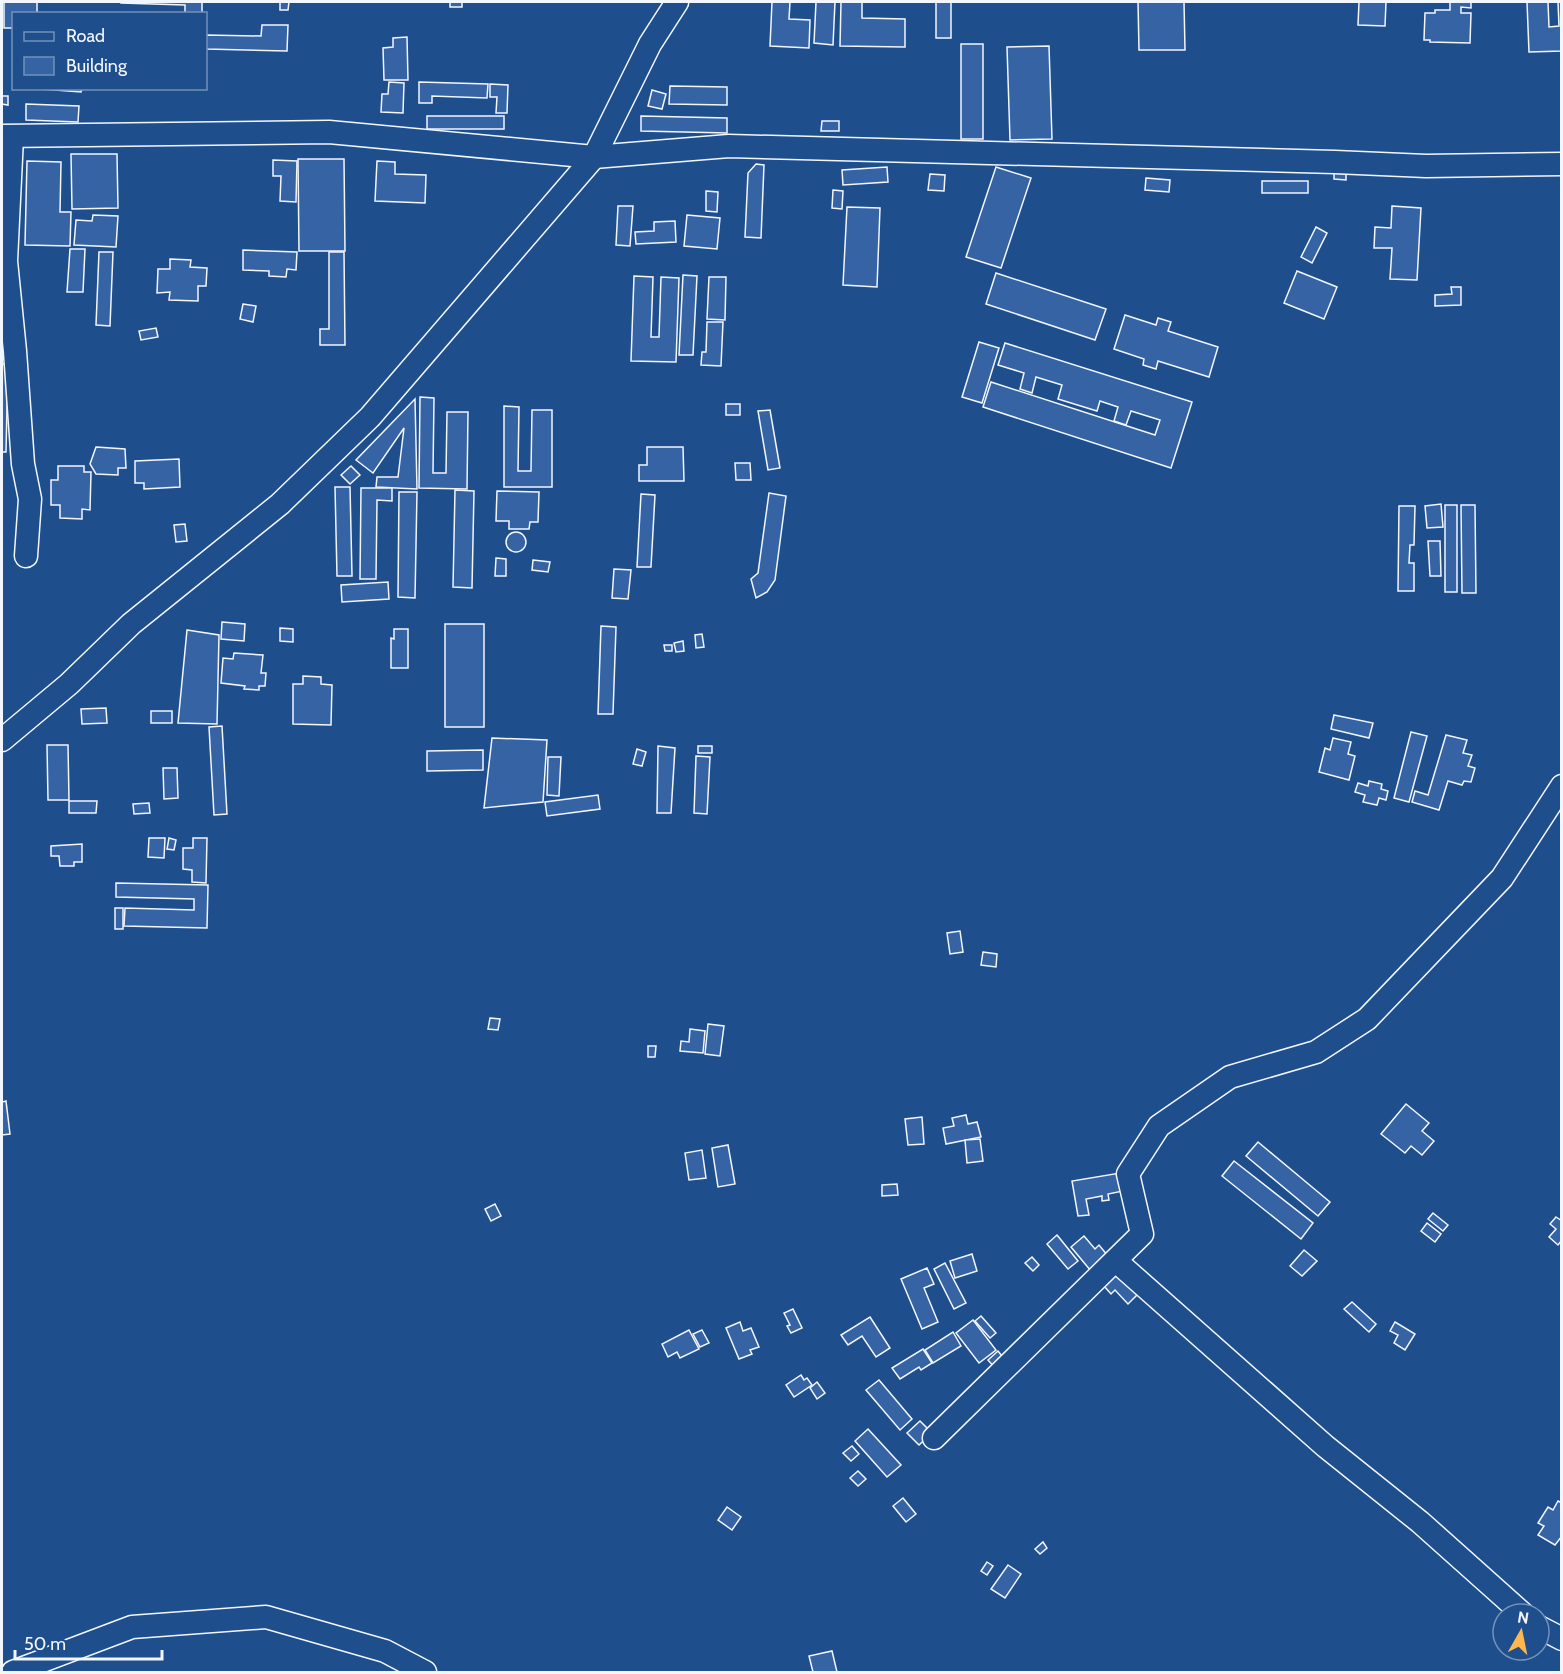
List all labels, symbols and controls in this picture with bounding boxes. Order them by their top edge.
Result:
legend [12,12,207,90]
text: Road [66,25,105,47]
text: Building [66,55,128,77]
north arrow [1491,1602,1551,1662]
text: N [1516,1607,1530,1628]
scale bar [15,1623,162,1661]
text: 50 m [24,1633,66,1655]

